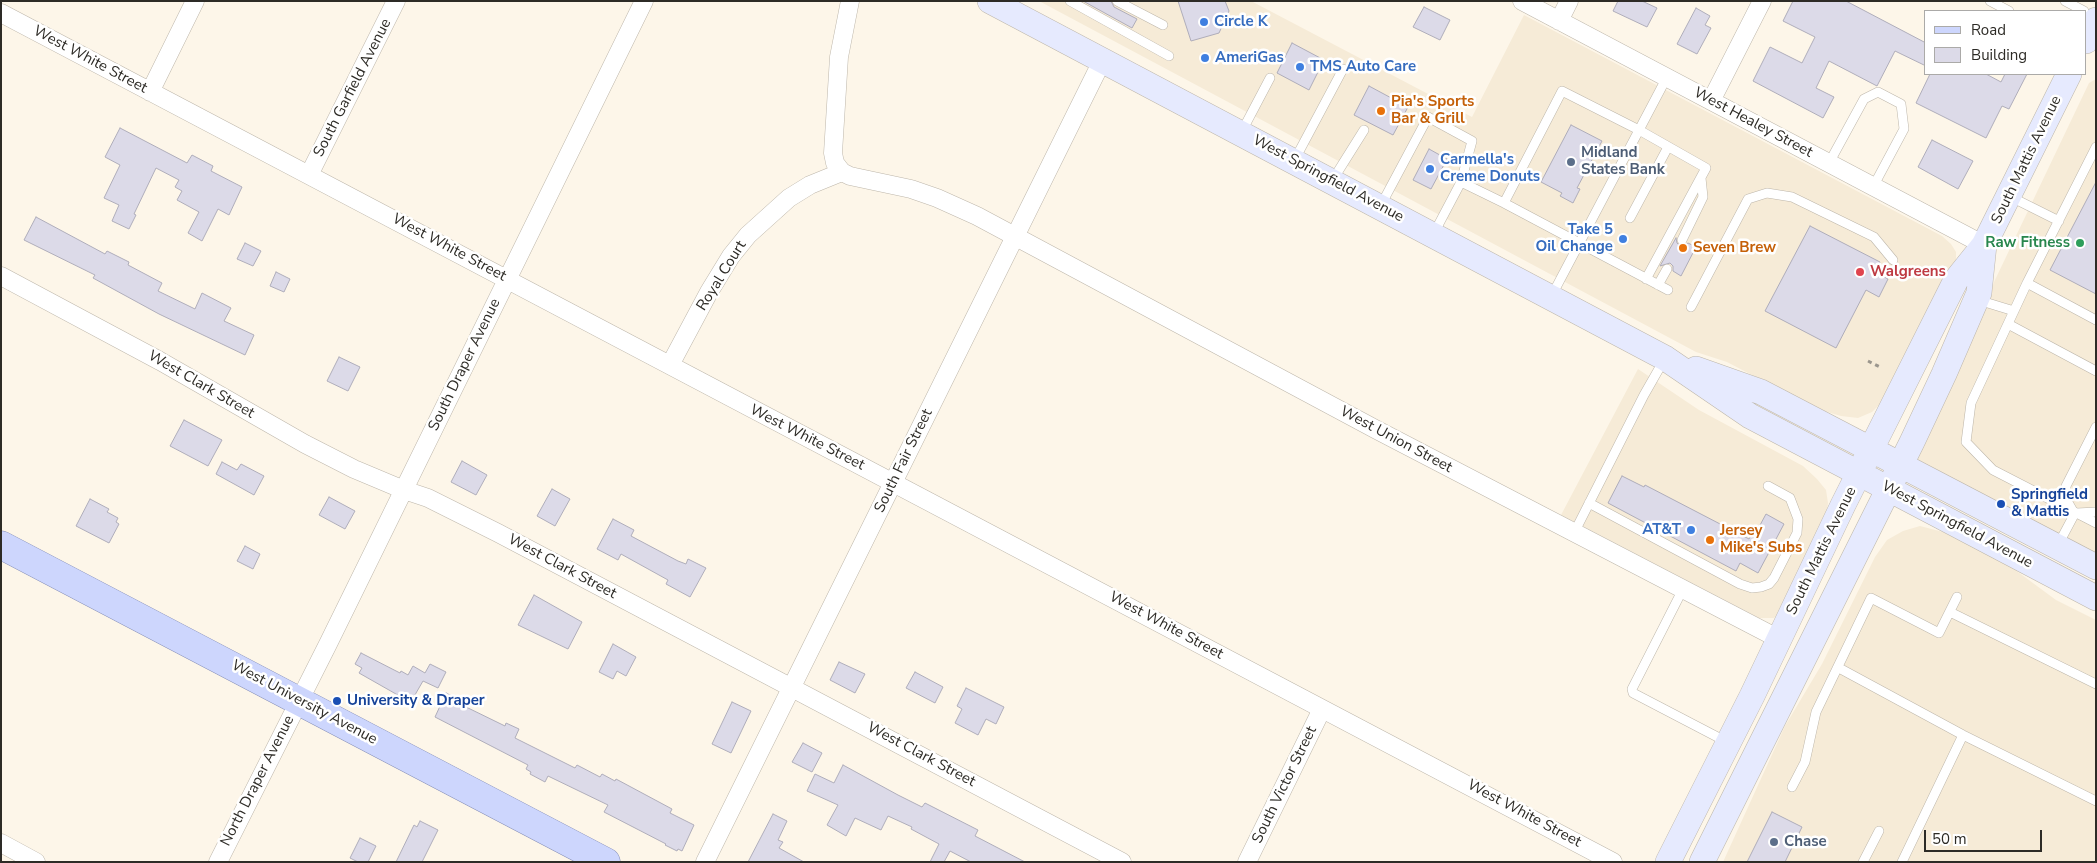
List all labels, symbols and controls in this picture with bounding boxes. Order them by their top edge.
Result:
legend [1924,10,2087,75]
place label: Circle K [1214,13,1268,31]
street label: South Garfield Avenue [310,16,396,160]
marker: Circle K [1198,16,1210,28]
text: Road [1971,20,2006,40]
street label: West White Street [30,22,150,98]
text: Building [1971,45,2027,65]
place label: AmeriGas [1215,49,1284,67]
marker: AmeriGas [1199,52,1211,64]
place label: TMS Auto Care [1310,58,1416,76]
marker: TMS Auto Care [1294,61,1306,73]
street label: West Healey Street [1691,84,1815,162]
place label: Pia's Sports Bar & Grill [1391,93,1474,128]
street label: South Mattis Avenue [1988,93,2066,227]
marker: Pia's Sports Bar & Grill [1375,105,1387,117]
street label: West Springfield Avenue [1249,132,1407,226]
place label: Midland States Bank [1581,144,1665,179]
place label: Carmella's Creme Donuts [1440,151,1540,186]
marker: Midland States Bank [1565,156,1577,168]
marker: Carmella's Creme Donuts [1424,163,1436,175]
street label: West White Street [389,210,509,286]
place label: Take 5 Oil Change [1535,221,1613,256]
marker: Take 5 Oil Change [1617,233,1629,245]
place label: Raw Fitness [1985,234,2070,252]
marker: Raw Fitness [2074,237,2086,249]
street label: Royal Court [693,238,751,314]
place label: Seven Brew [1693,239,1776,257]
marker: Seven Brew [1677,242,1689,254]
place label: Walgreens [1870,263,1946,281]
marker: Walgreens [1854,266,1866,278]
street label: South Draper Avenue [425,296,505,434]
street label: West Clark Street [145,347,257,423]
street label: West White Street [747,401,867,475]
street label: West Union Street [1337,403,1455,477]
street label: South Fair Street [871,406,937,516]
street label: West Springfield Avenue [1878,478,2036,572]
street label: South Mattis Avenue [1783,484,1861,618]
place label: Springfield & Mattis [2011,486,2088,521]
marker: Springfield & Mattis [1995,498,2007,510]
place label: AT&T [1642,521,1681,539]
place label: Jersey Mike's Subs [1720,522,1802,557]
marker: AT&T [1685,524,1697,536]
street label: West Clark Street [505,531,619,603]
marker: Jersey Mike's Subs [1704,534,1716,546]
street label: West White Street [1106,588,1226,664]
street label: West University Avenue [228,657,380,749]
place label: University & Draper [347,692,485,710]
marker: University & Draper [331,695,343,707]
street label: North Draper Avenue [217,713,299,849]
street label: West Clark Street [864,719,978,791]
street label: South Victor Street [1249,724,1321,846]
street label: West White Street [1464,776,1584,852]
scale bar [1927,820,2044,852]
text: 50 m [1932,829,1967,849]
place label: Chase [1784,833,1827,851]
marker: Chase [1768,836,1780,848]

